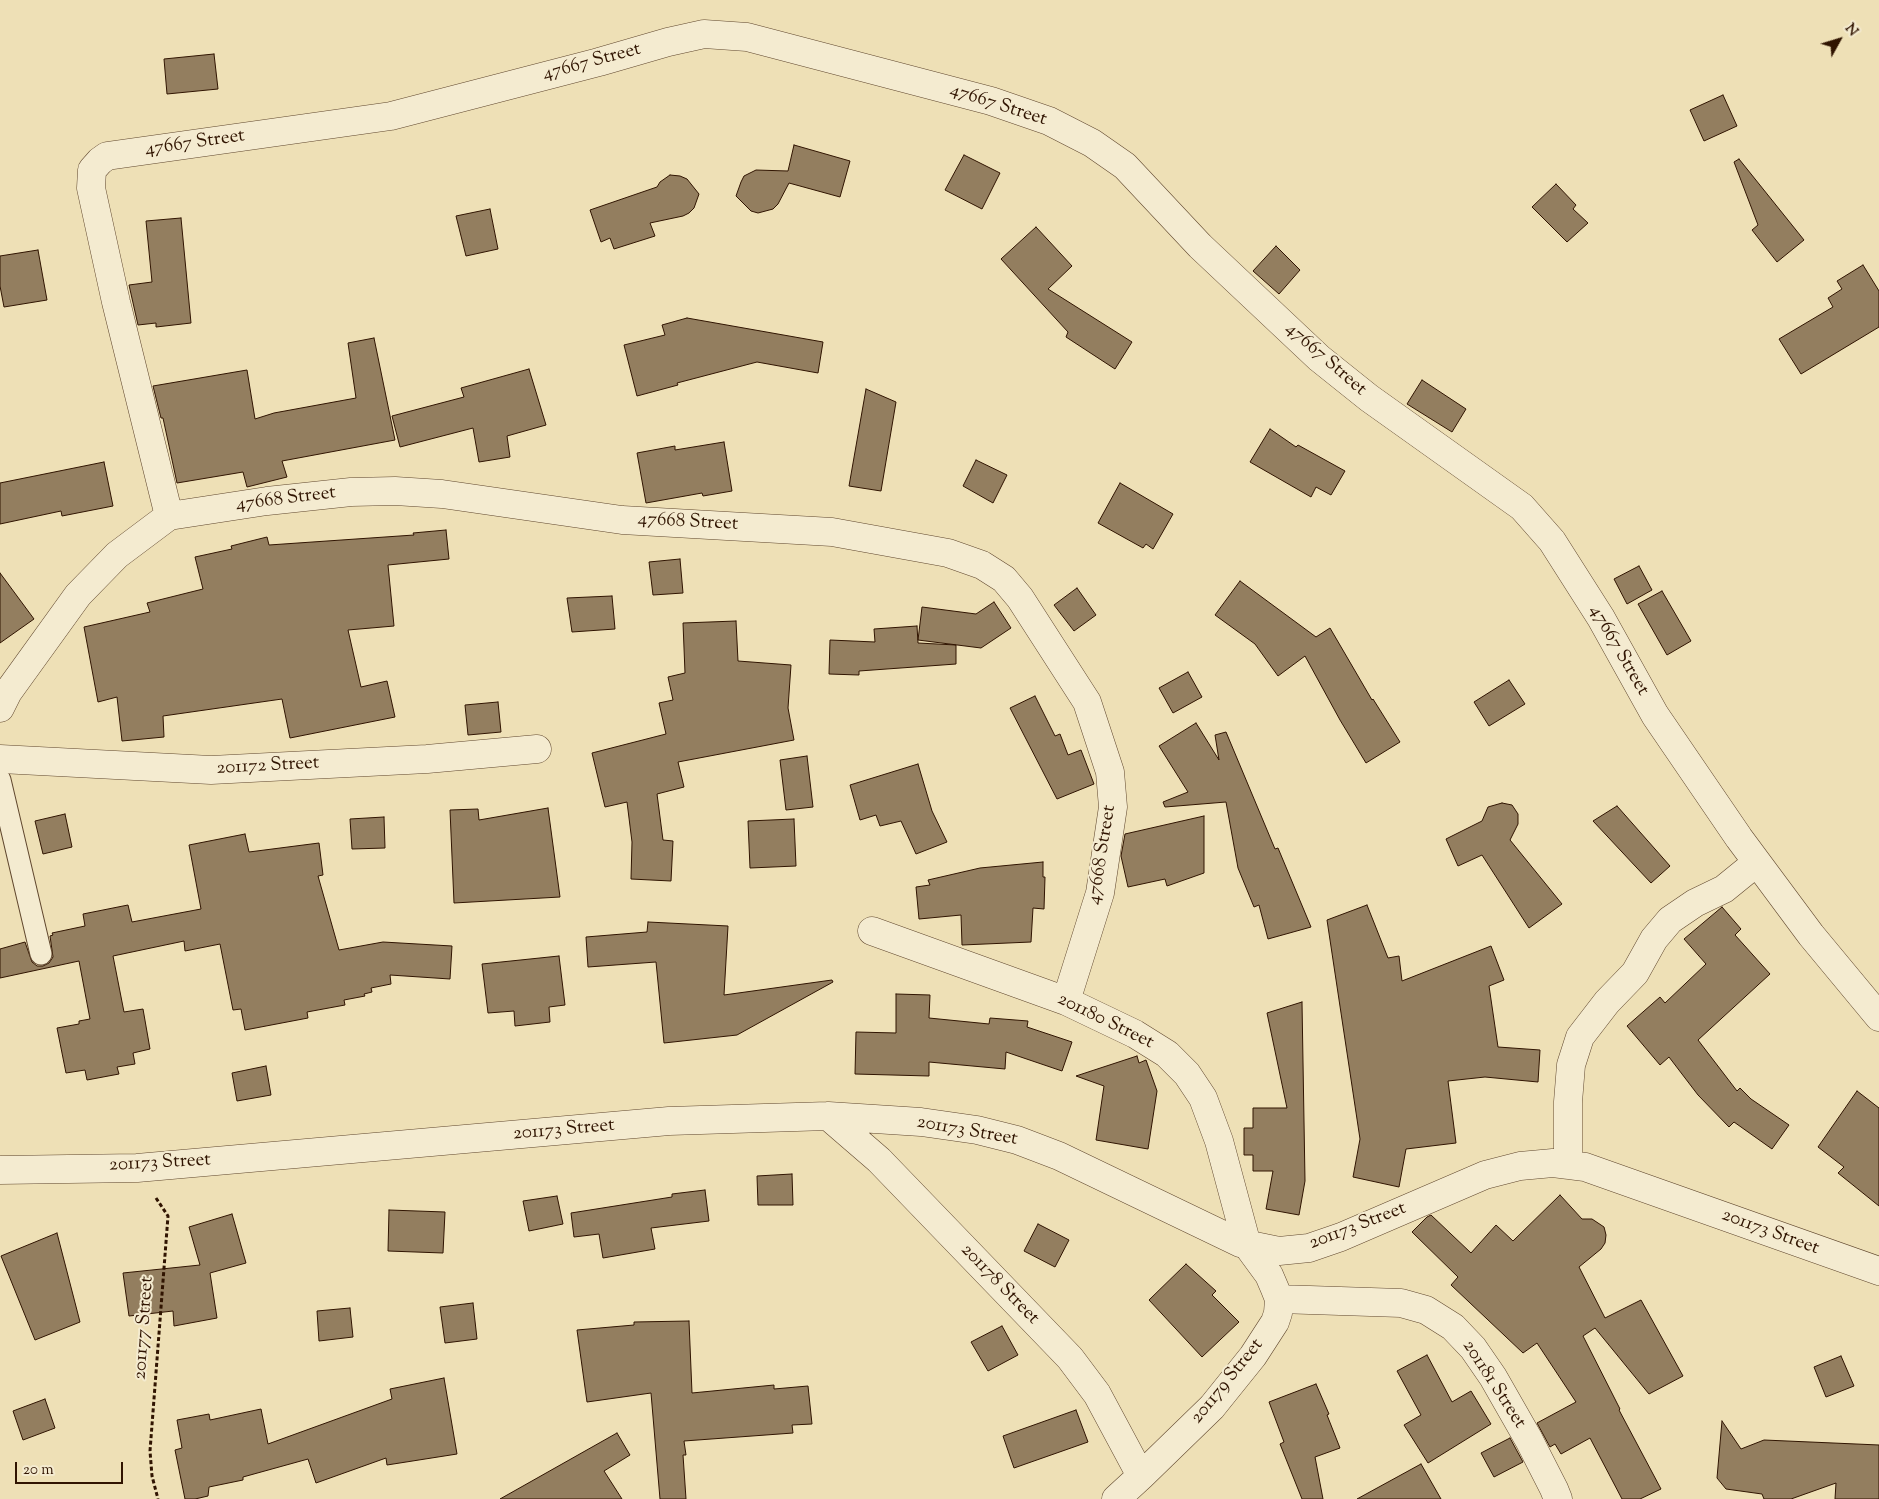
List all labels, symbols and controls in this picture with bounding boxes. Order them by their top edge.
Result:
north arrow [1814,15,1864,65]
text: N [1839,20,1862,41]
street label: 47667 Street [540,39,644,87]
street label: 47667 Street [947,80,1049,132]
street label: 47667 Street [144,126,246,162]
street label: 47667 Street [1280,318,1370,402]
street label: 47668 Street [235,483,337,517]
street label: 47668 Street [637,509,739,537]
street label: 47667 Street [1583,602,1653,700]
street label: 201172 Street [216,753,320,781]
street label: 47668 Street [1084,804,1122,906]
street label: 201180 Street [1053,989,1157,1055]
street label: 201173 Street [915,1112,1019,1152]
street label: 201173 Street [512,1115,616,1147]
street label: 201173 Street [108,1150,212,1178]
street label: 201173 Street [1306,1198,1410,1256]
street label: 201173 Street [1718,1205,1822,1261]
street label: 201178 Street [955,1240,1043,1330]
street label: 201177 Street [130,1275,160,1381]
street label: 201179 Street [1187,1335,1269,1429]
street label: 201181 Street [1456,1337,1530,1433]
scale bar [18,1452,125,1484]
text: 20 m [23,1460,54,1481]

